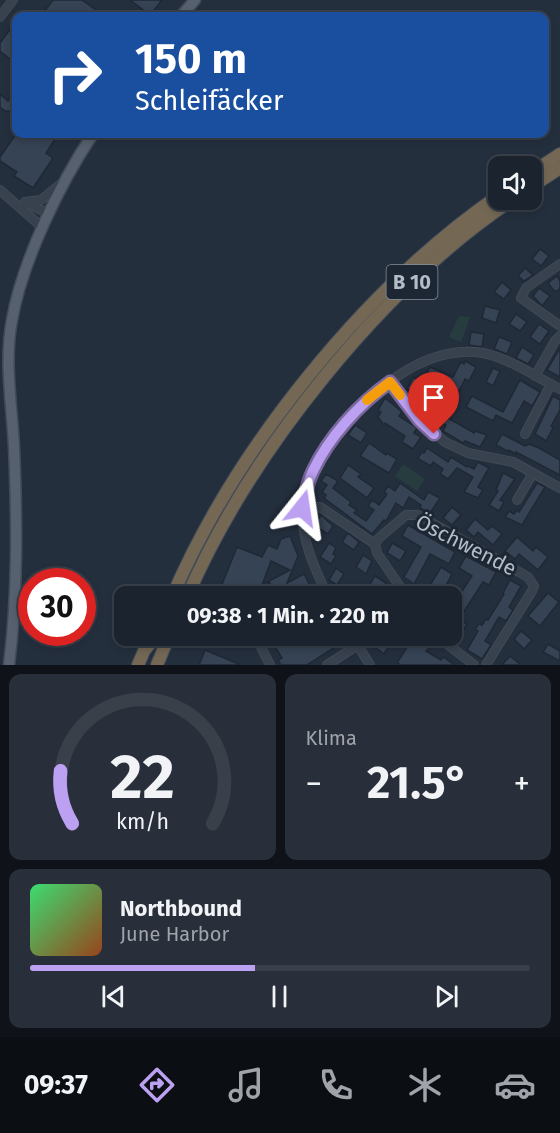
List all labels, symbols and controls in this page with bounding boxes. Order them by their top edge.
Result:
text: 150 m [135,34,247,84]
icon: right [36,36,114,114]
text: Schleifäcker [135,85,283,117]
map controls [488,156,542,210]
button: sound [488,156,542,210]
road number: B 10 [386,265,438,299]
pin [408,372,459,434]
icon: arrive [417,381,450,414]
position arrow [270,476,334,540]
street label: Öschwende [411,509,521,581]
speed limit sign: 30 [18,568,96,646]
text: 09:38 · 1 Min. · 220 m [187,602,389,629]
text: Klima [306,726,357,750]
text: 22 [110,740,175,815]
text: 21.5° [367,756,469,810]
text: − [306,764,322,804]
text: + [514,764,530,804]
text: km/h [116,809,169,835]
text: Northbound [120,895,242,922]
text: June Harbor [120,922,229,946]
icon: previous [97,980,130,1013]
icon: pause [263,980,296,1013]
icon: next [430,980,463,1013]
icon: directions [136,1064,178,1106]
icon: music [225,1064,267,1106]
icon: phone [315,1064,357,1106]
icon: climate [404,1064,446,1106]
icon: car [494,1064,536,1106]
text: 09:37 [24,1069,88,1101]

